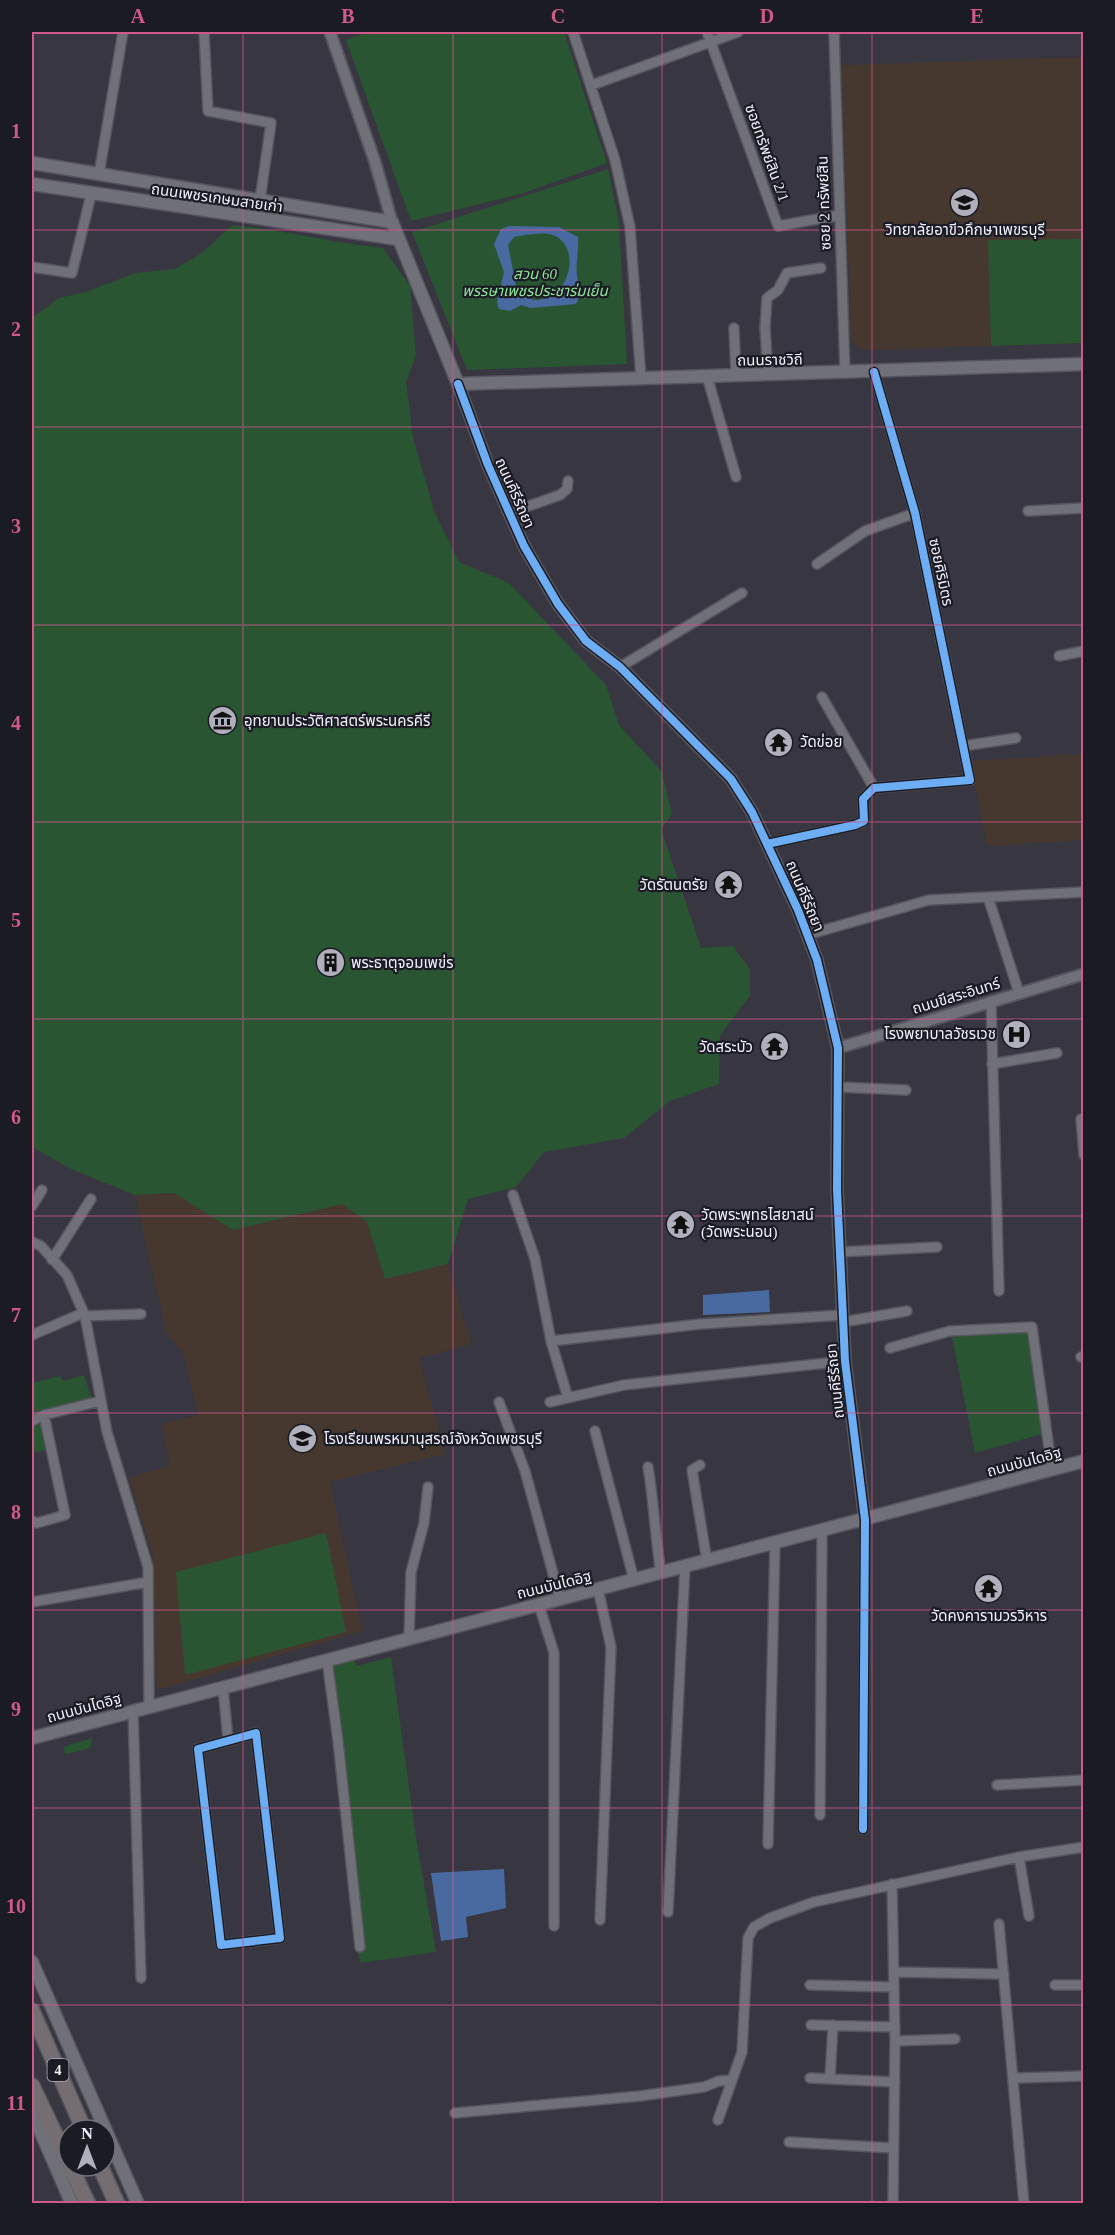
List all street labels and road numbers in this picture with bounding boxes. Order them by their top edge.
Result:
street label: ซอยทรัพย์สิน 2/1 [742,102,792,204]
street label: ซอย 2 ทรัพย์สิน [814,156,834,250]
street label: ถนนเพชรเกษมสายเก่า [150,180,284,215]
street label: ถนนราชวิถี [737,351,803,369]
street label: ถนนคีรีรัถยา [492,455,538,531]
street label: ซอยศิริมิตร [926,537,956,607]
street label: ถนนคีรีรัถยา [783,858,827,934]
street label: ถนนขีสระอินทร์ [910,975,1002,1017]
street label: ถนนคีรีรัถยา [823,1343,847,1419]
street label: ถนนบันไดอิฐ [985,1444,1063,1480]
street label: ถนนบันไดอิฐ [515,1568,593,1602]
street label: ถนนบันไดอิฐ [45,1690,123,1726]
road number: 4 [48,2059,68,2081]

